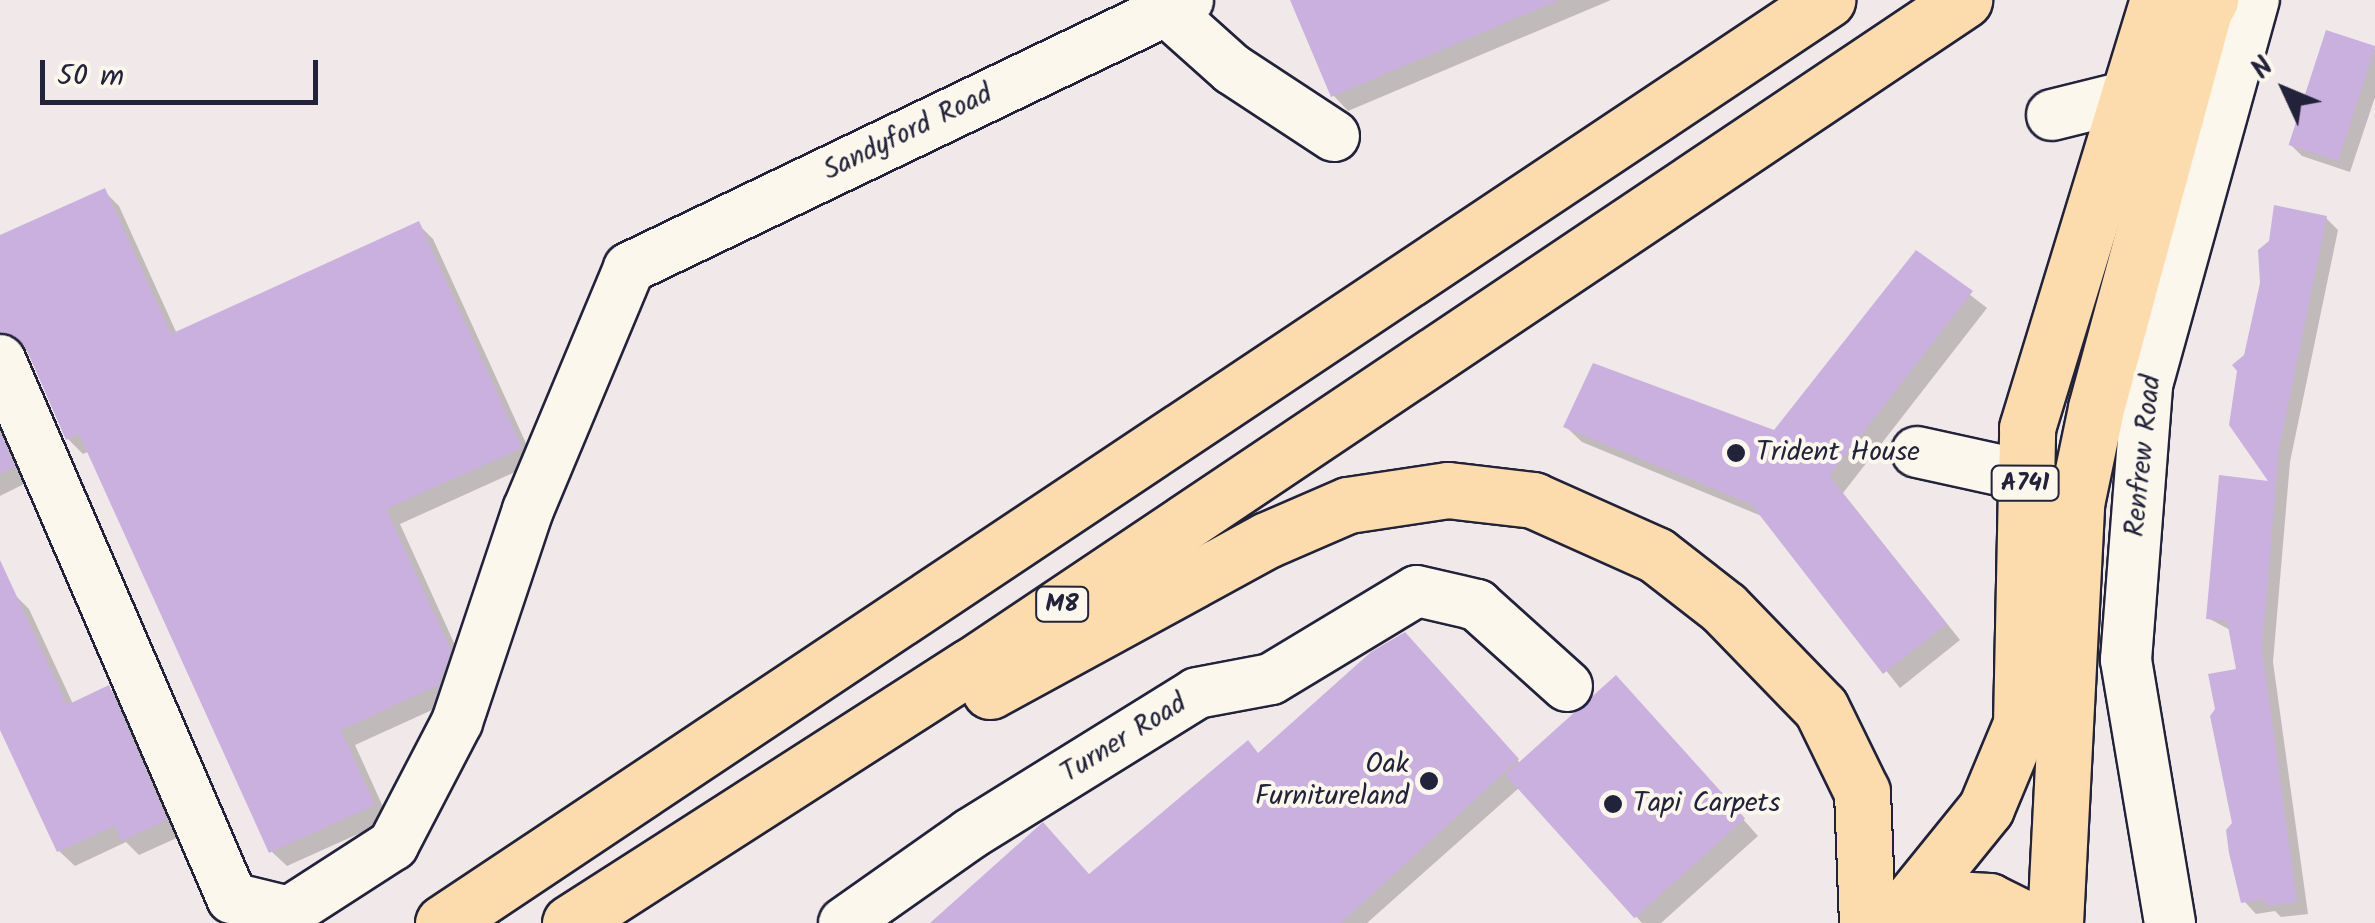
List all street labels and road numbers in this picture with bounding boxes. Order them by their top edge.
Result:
street label: Sandyford Road [818,78,998,188]
street label: Renfrew Road [2119,373,2169,539]
road number: A741 [1990,463,2060,503]
road number: M8 [1034,584,1090,624]
street label: Turner Road [1055,687,1193,791]

